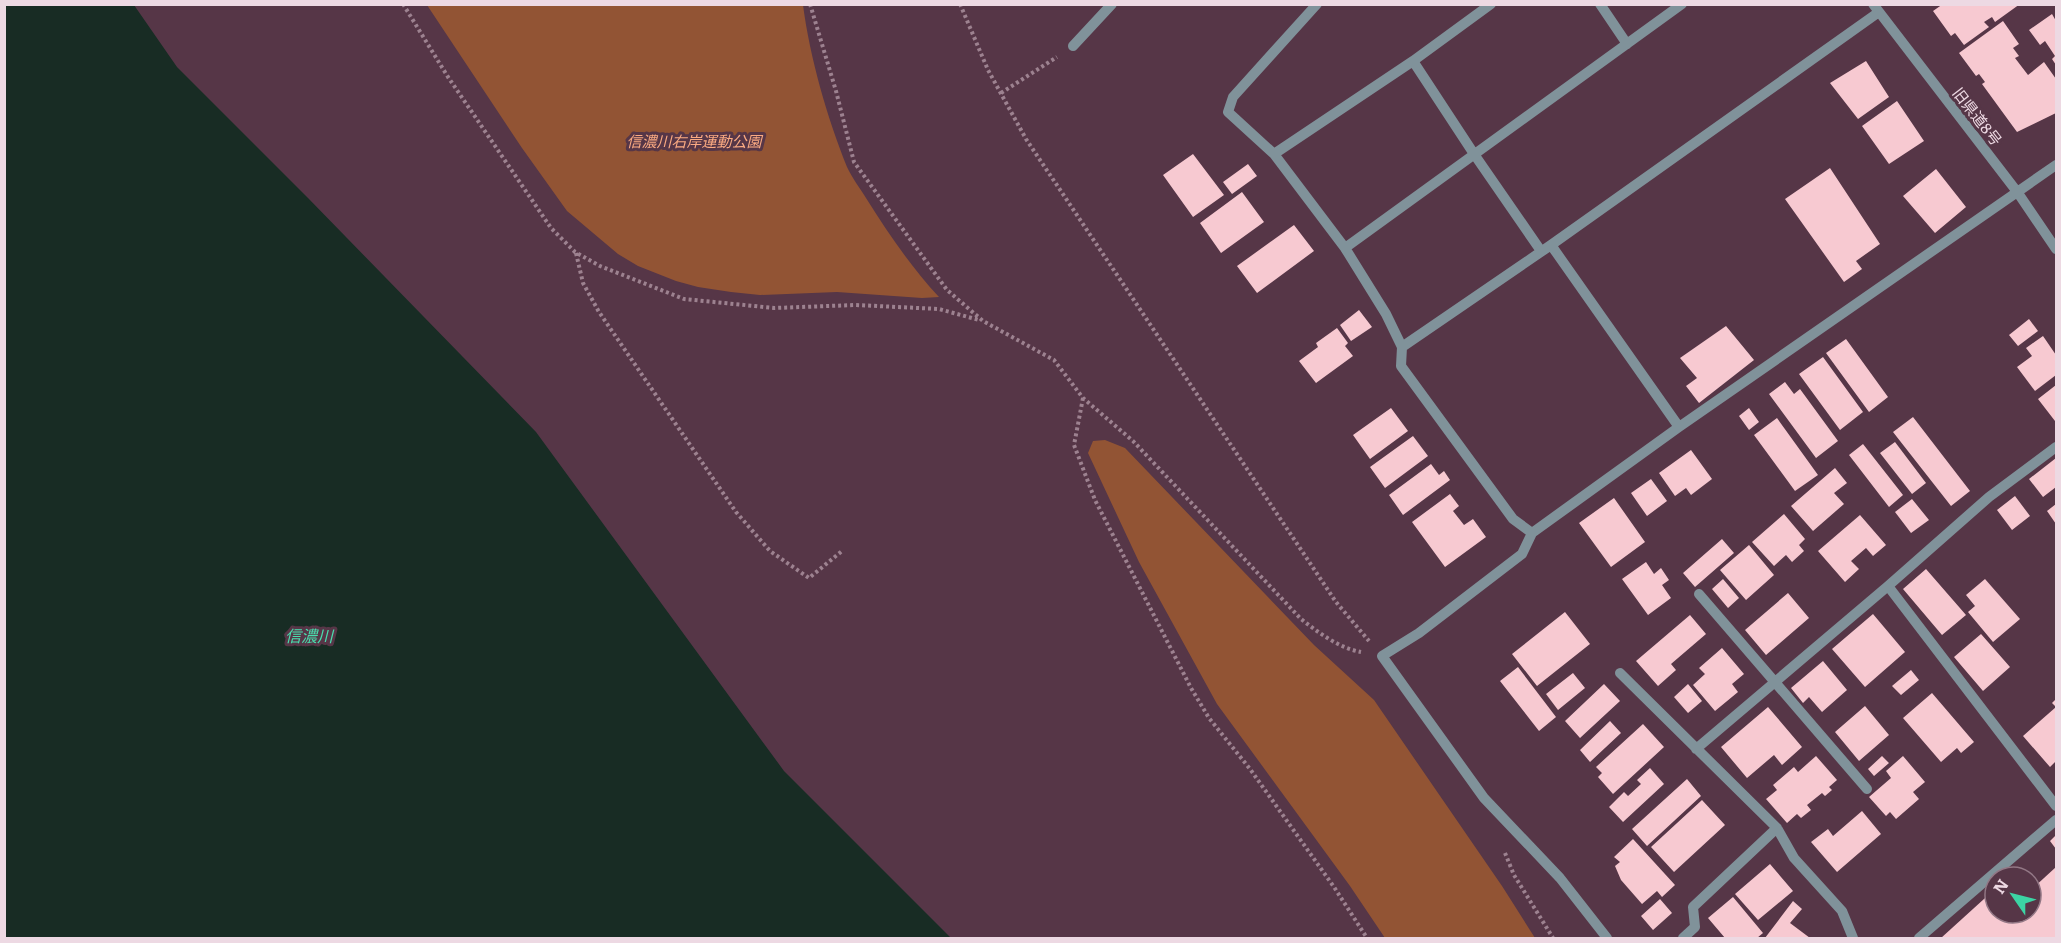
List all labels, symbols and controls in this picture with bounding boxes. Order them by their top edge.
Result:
street label: 旧県道8号 [1948,82,2008,150]
park label: 信濃川右岸運動公園 [626,129,763,152]
water label: 信濃川 [285,623,335,647]
north arrow [1983,865,2043,925]
text: N [1986,873,2014,898]

